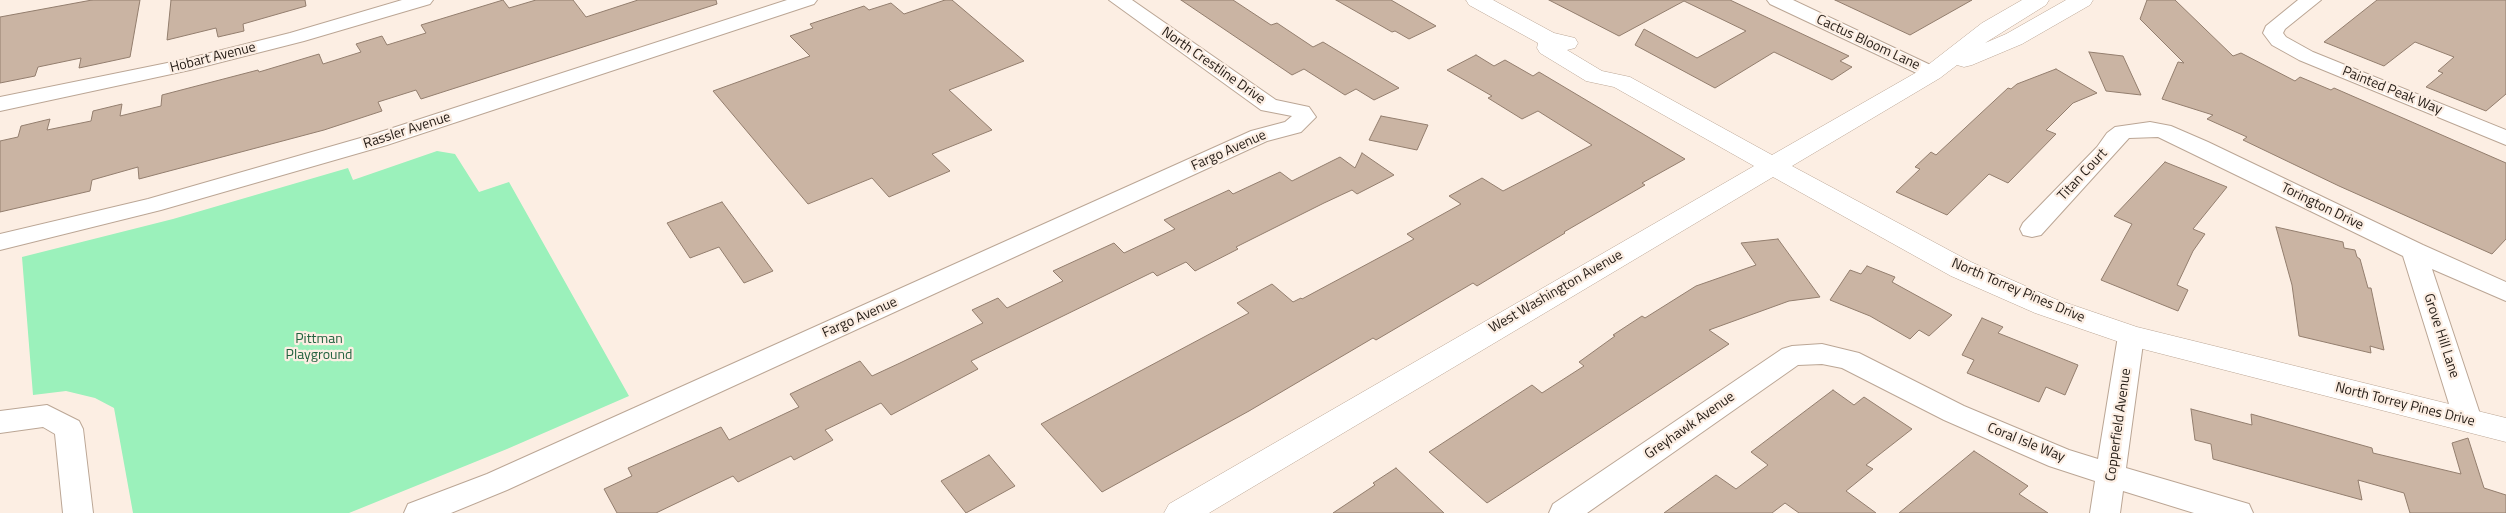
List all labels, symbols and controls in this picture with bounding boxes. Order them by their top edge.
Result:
street label: Cactus Bloom Lane [1814,12,1922,74]
street label: North Crestline Drive [1158,24,1268,108]
street label: Hobart Avenue [168,39,258,77]
street label: Painted Peak Way [2340,63,2444,119]
street label: Rassler Avenue [361,109,453,153]
street label: Fargo Avenue [1189,127,1269,175]
street label: Titan Court [2055,145,2111,205]
street label: Torington Drive [2278,180,2366,234]
street label: West Washington Avenue [1486,247,1626,337]
street label: North Torrey Pines Drive [1949,255,2087,327]
street label: Grove Hill Lane [2419,292,2463,380]
street label: Fargo Avenue [820,294,900,342]
park label: Pittman Playground [286,332,352,364]
street label: Copperfield Avenue [2103,367,2135,483]
street label: North Torrey Pines Drive [2334,380,2476,430]
street label: Greyhawk Avenue [1642,389,1738,463]
street label: Coral Isle Way [1985,420,2067,466]

